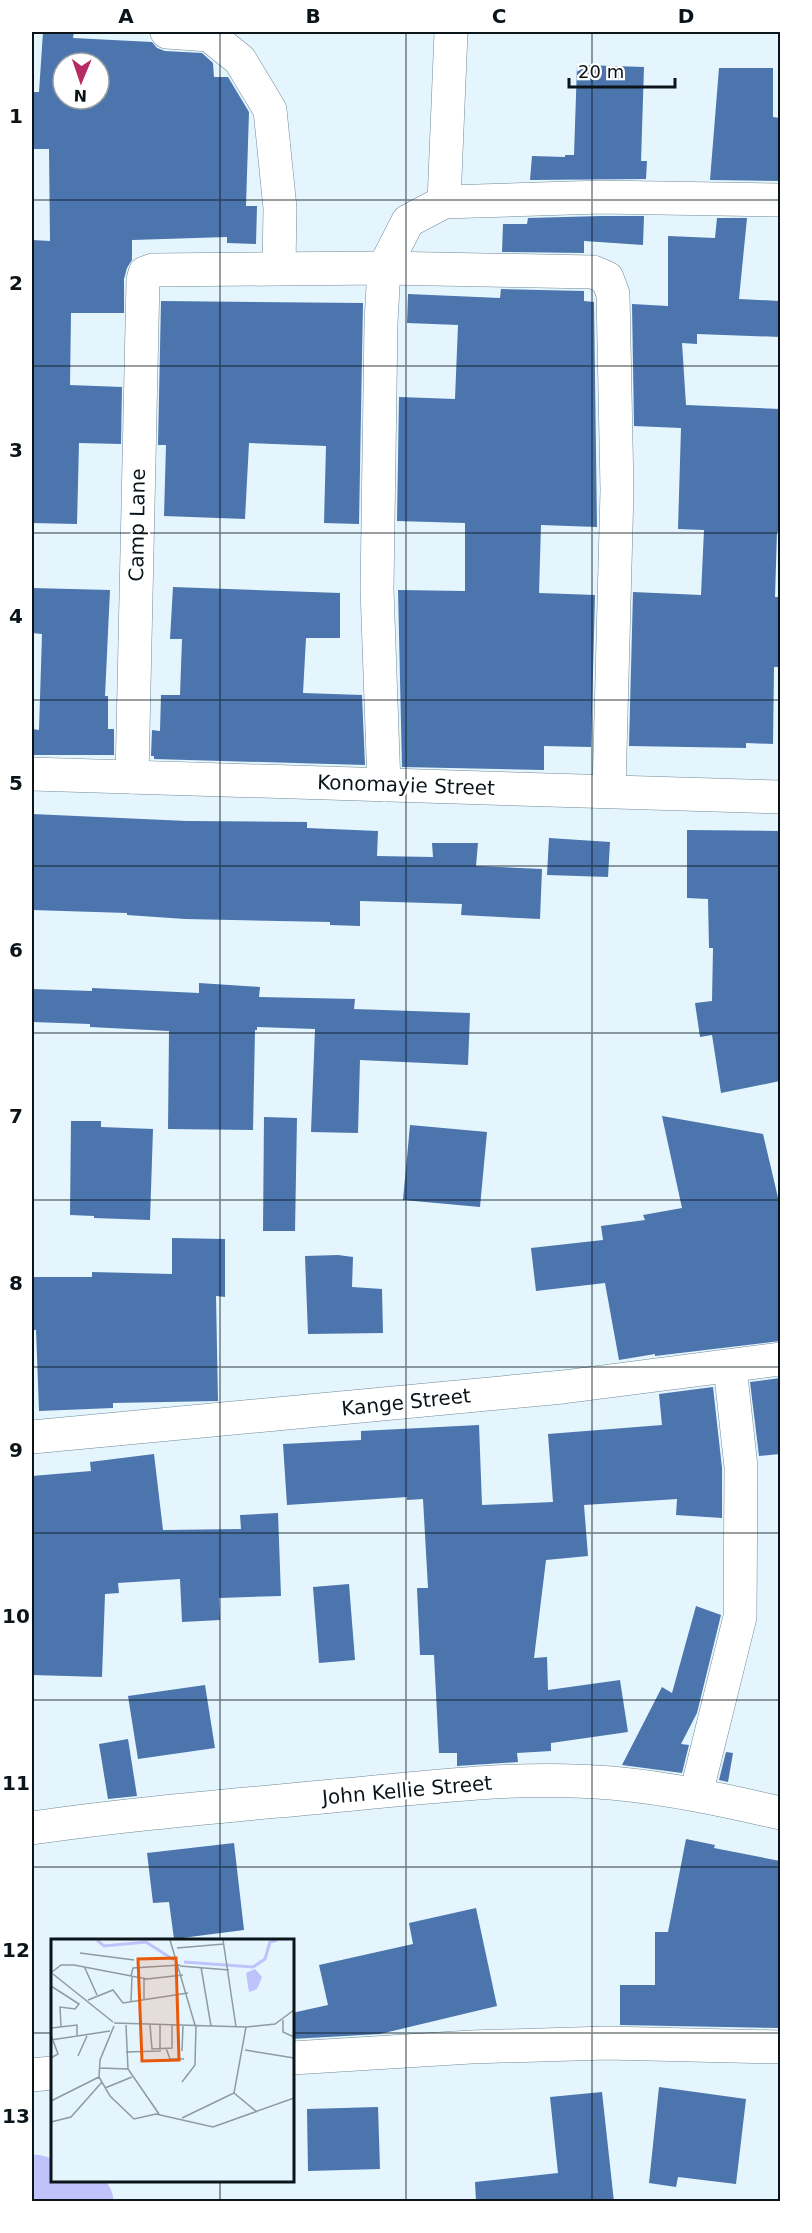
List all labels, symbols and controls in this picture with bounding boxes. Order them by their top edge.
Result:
text: A [118,4,134,28]
text: B [305,4,321,28]
text: C [492,4,506,28]
text: D [678,4,694,28]
north arrow [51,51,111,111]
scale bar [569,51,676,89]
text: 20 m [578,61,624,82]
text: N [73,86,88,105]
text: 1 [9,104,23,128]
text: 2 [9,271,23,295]
text: 3 [9,438,23,462]
street label: Camp Lane [124,468,150,582]
text: 4 [9,604,23,628]
street label: Konomayie Street [317,770,495,800]
text: 5 [9,771,23,795]
text: 6 [9,938,23,962]
text: 7 [9,1104,23,1128]
text: 8 [9,1271,23,1295]
street label: Kange Street [340,1383,472,1421]
text: 9 [9,1438,23,1462]
text: 10 [2,1604,30,1628]
text: 11 [2,1771,30,1795]
street label: John Kellie Street [319,1771,493,1810]
text: 12 [2,1938,30,1962]
inset map [51,1939,294,2182]
text: 13 [2,2104,30,2128]

